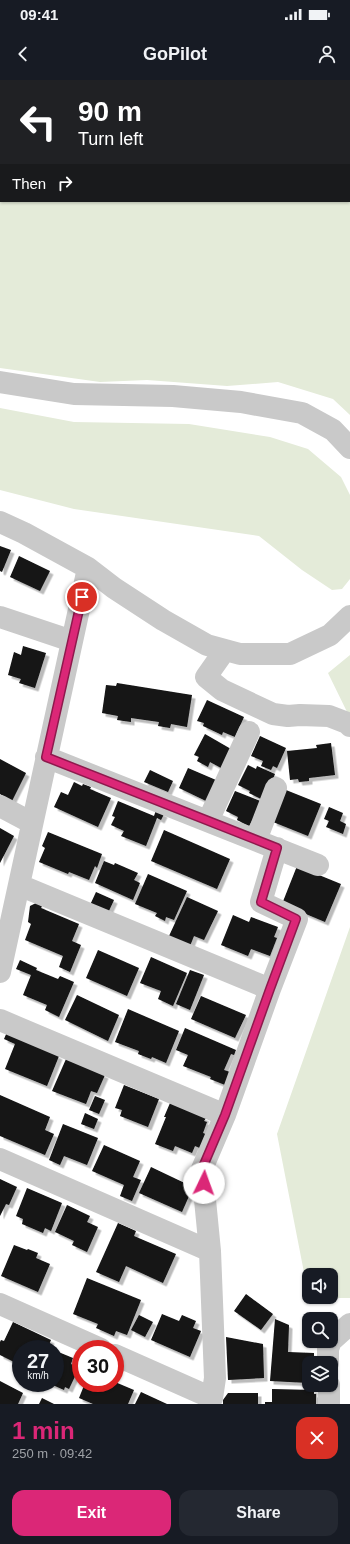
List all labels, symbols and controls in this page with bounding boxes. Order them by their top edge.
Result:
text: 09:41 [20,6,58,23]
icon: back [12,43,34,65]
icon: person [316,43,338,65]
text: GoPilot [143,44,207,64]
icon: left [12,96,64,148]
text: 90 m [78,96,142,127]
text: Turn left [78,129,143,149]
icon: right [54,172,76,194]
text: Then [12,175,46,192]
pin [65,580,99,614]
icon: arrive [71,586,93,608]
position arrow [183,1162,225,1204]
map controls [302,1268,338,1392]
button: sound [302,1268,338,1304]
button: search [302,1312,338,1348]
speed limit sign: 30 [72,1340,124,1392]
text: 27 [27,1350,49,1372]
button: layers [302,1356,338,1392]
text: km/h [27,1370,49,1381]
text: 1 min [12,1417,75,1444]
button: close [296,1417,338,1459]
text: 250 m · 09:42 [12,1446,92,1461]
button: Exit [12,1490,171,1536]
button: Share [179,1490,338,1536]

